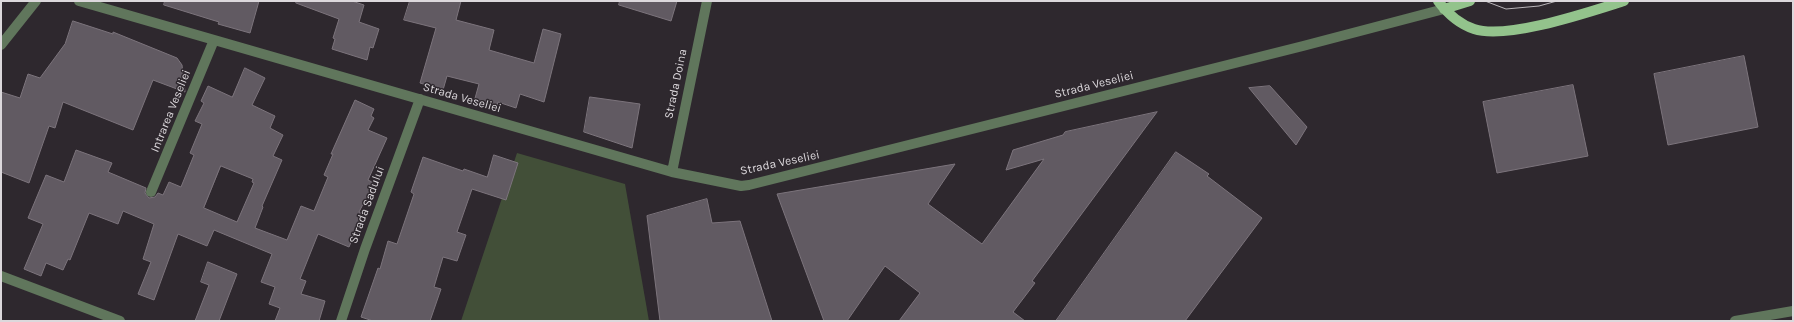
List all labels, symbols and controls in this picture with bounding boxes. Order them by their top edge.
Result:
street label: Strada Doina [662,48,690,120]
street label: Intrarea Veseliei [148,68,194,154]
street label: Strada Veseliei [1053,68,1135,102]
street label: Strada Veseliei [421,80,503,116]
street label: Strada Veseliei [739,148,821,178]
street label: Strada Sadului [346,164,388,246]

